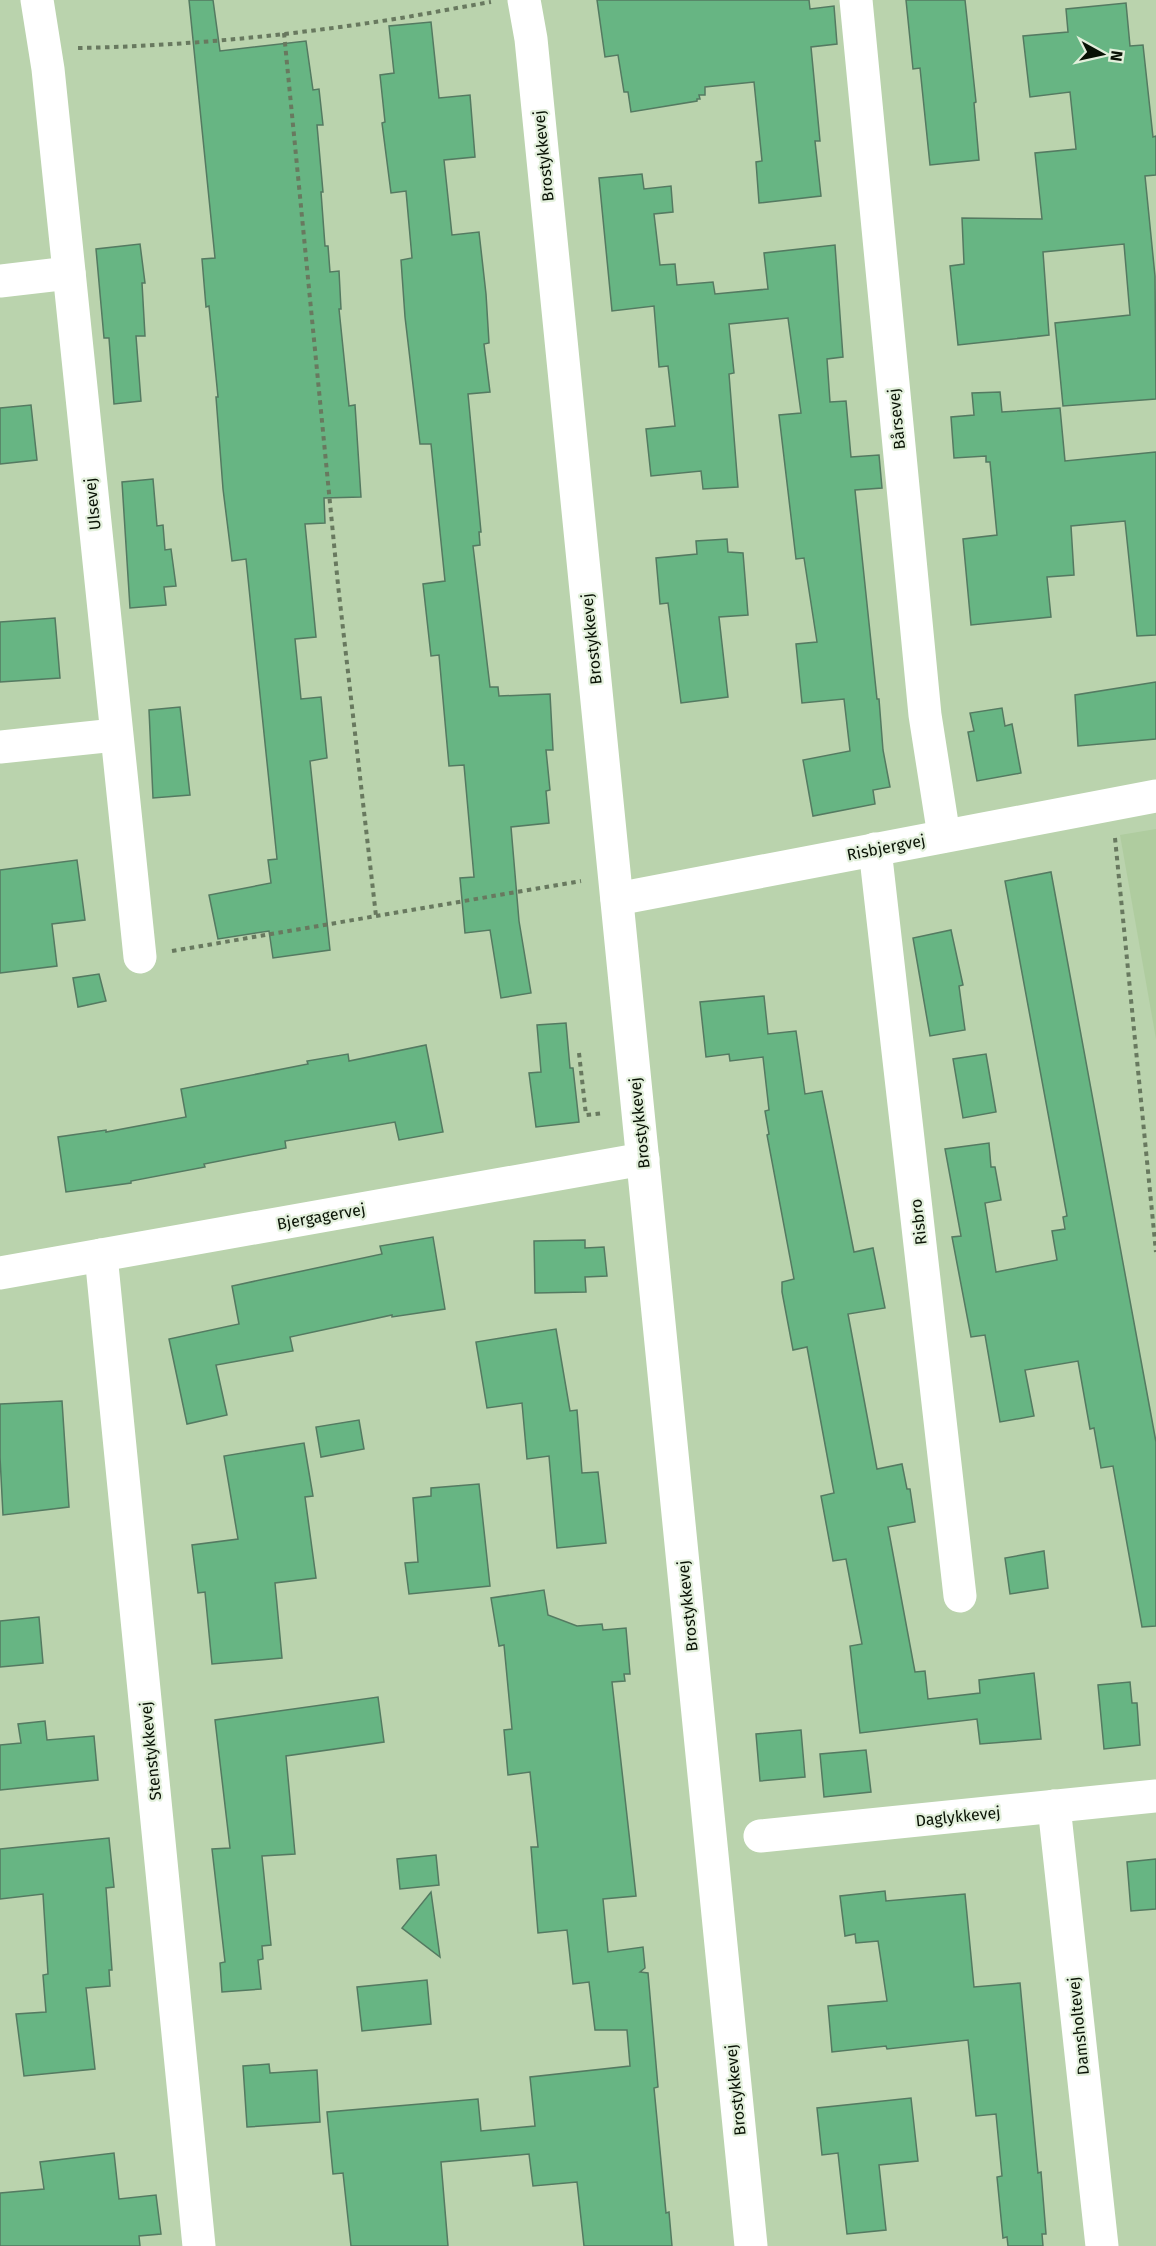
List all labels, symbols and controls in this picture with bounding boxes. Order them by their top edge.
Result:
north arrow [1072,24,1132,84]
text: N [1106,49,1127,63]
street label: Brostykkevej [529,109,558,203]
street label: Bårsevej [884,387,909,451]
street label: Ulsevej [80,477,105,531]
street label: Brostykkevej [577,592,606,686]
street label: Risbjergvej [845,831,927,864]
street label: Brostykkevej [625,1076,654,1170]
street label: Risbro [906,1198,931,1246]
street label: Bjergagervej [275,1199,367,1234]
street label: Brostykkevej [673,1559,702,1653]
street label: Stenstykkevej [136,1701,165,1801]
street label: Daglykkevej [915,1803,1001,1830]
street label: Damsholtevej [1064,1976,1093,2076]
street label: Brostykkevej [721,2043,750,2137]

